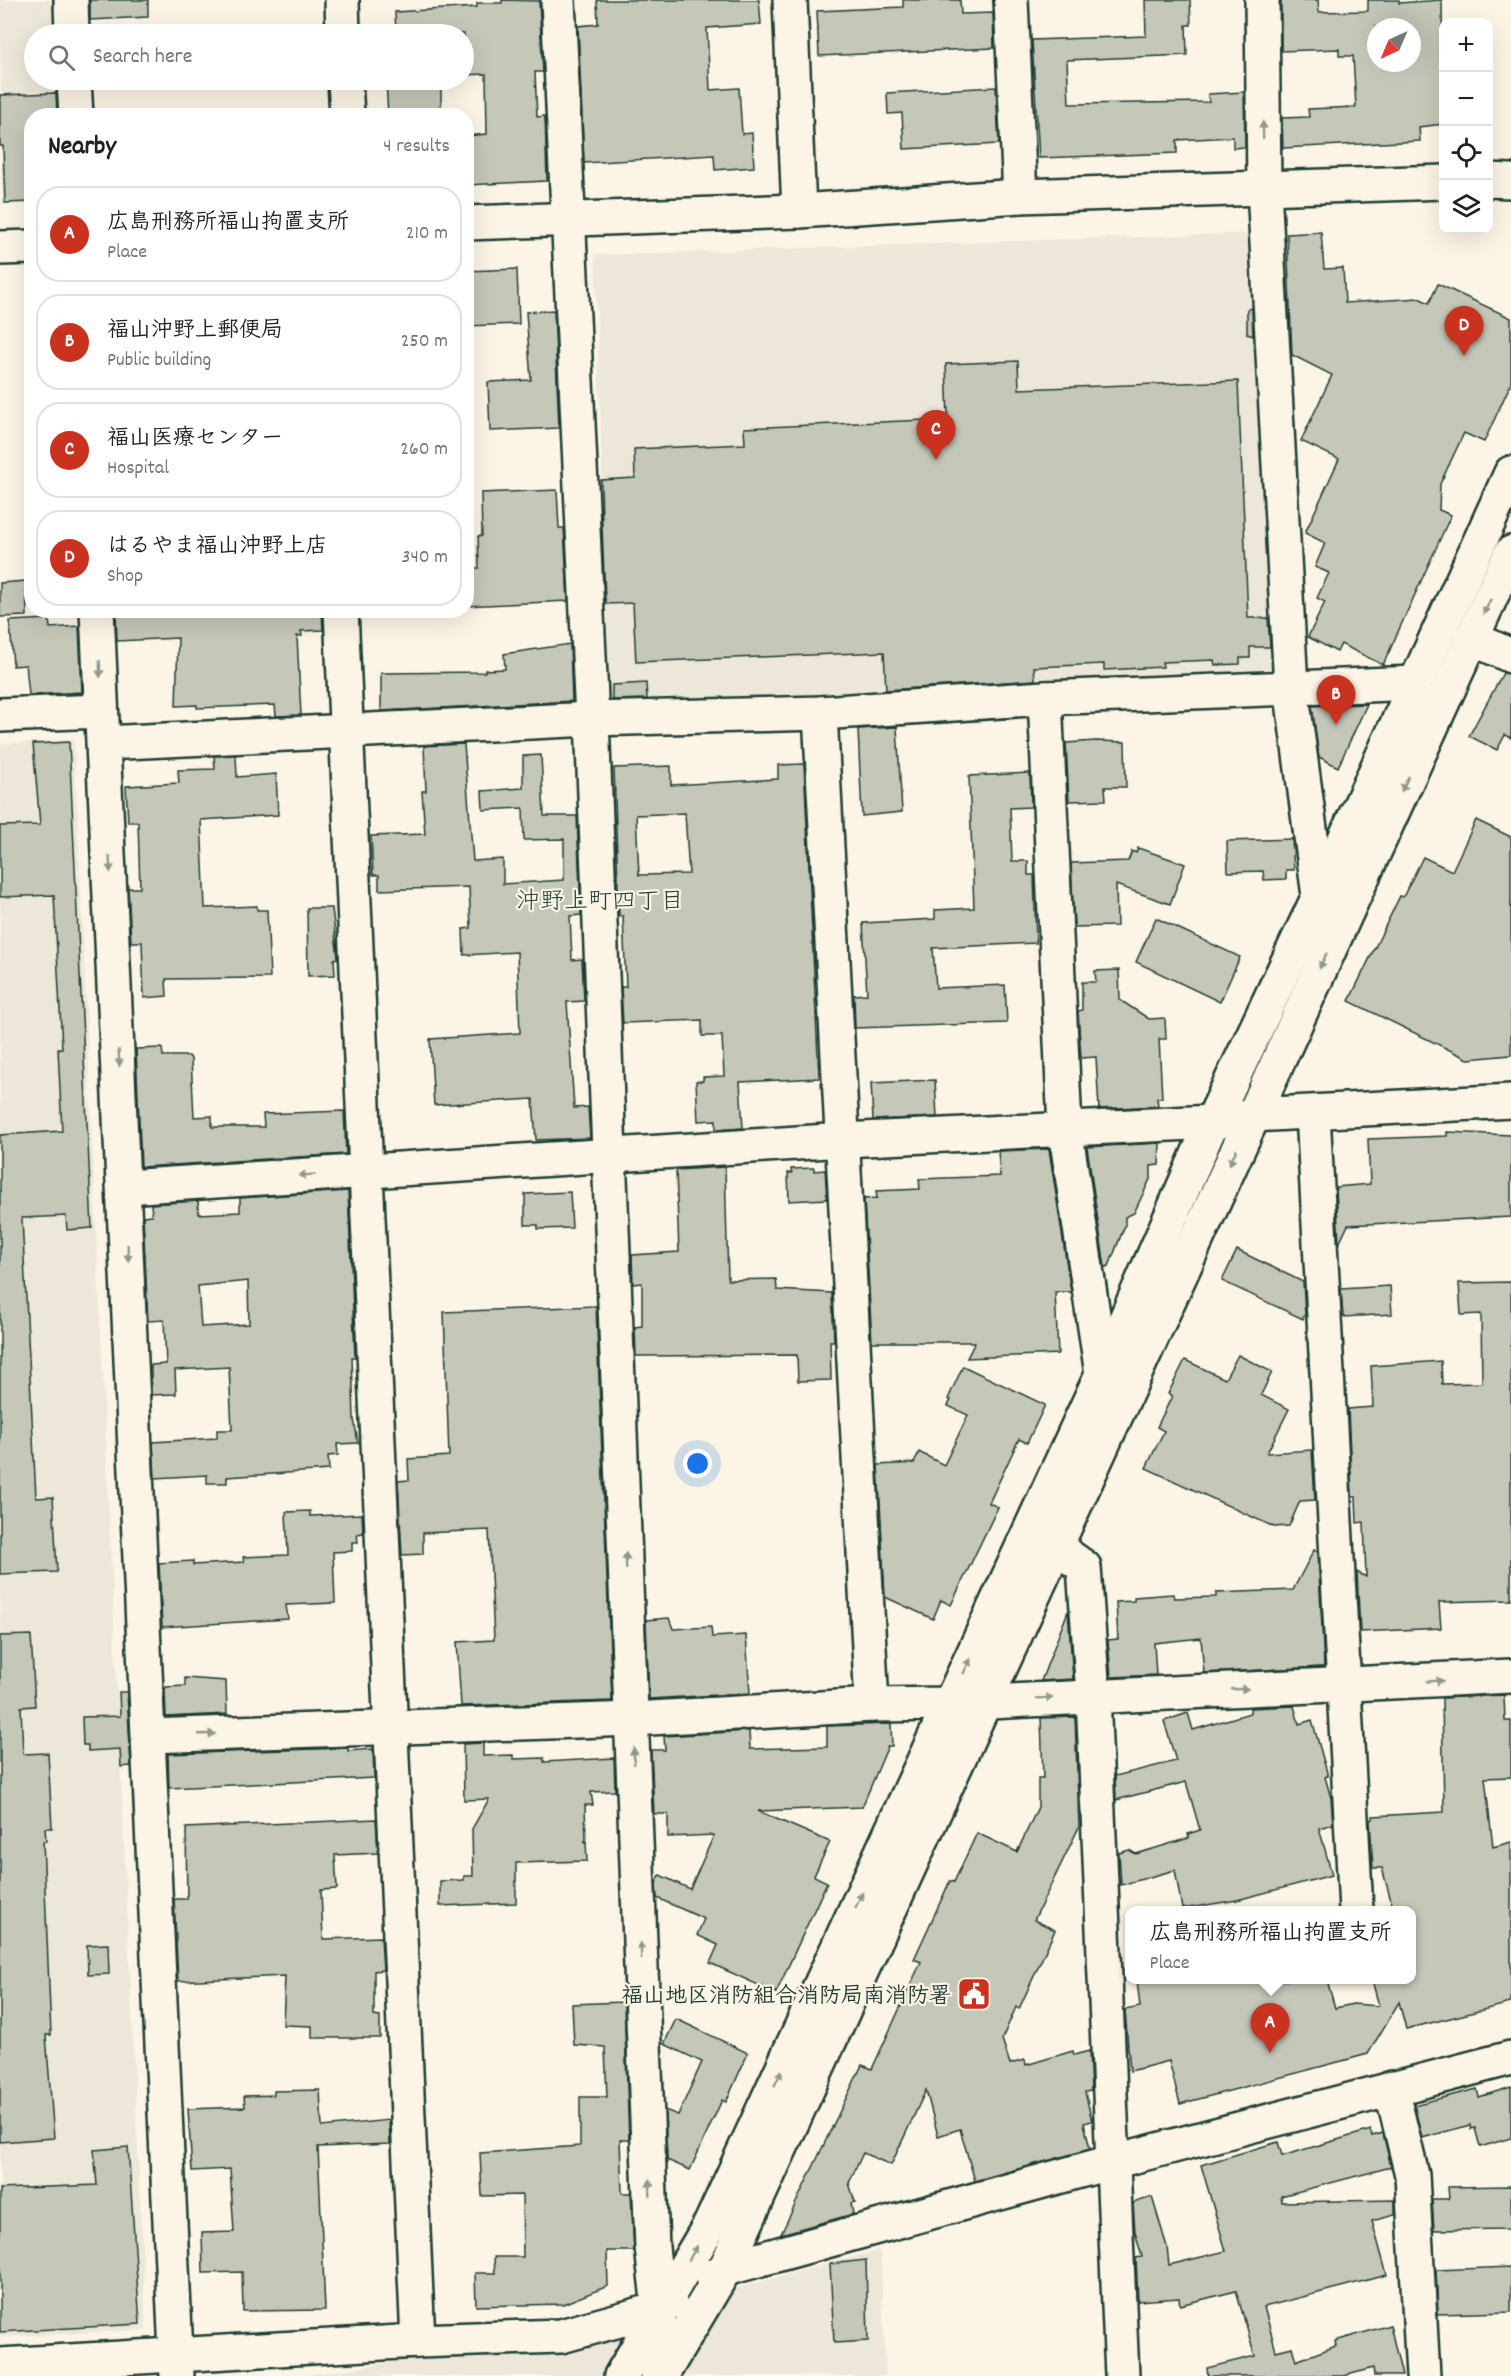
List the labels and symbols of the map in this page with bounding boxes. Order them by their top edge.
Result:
north arrow [1367,18,1421,72]
one-way arrow [1258,120,1268,139]
pin: D [1444,306,1484,356]
pin: C [916,410,956,460]
one-way arrow [1482,598,1491,615]
one-way arrow [95,659,104,678]
pin: B [1316,676,1356,725]
one-way arrow [1400,775,1410,793]
one-way arrow [105,854,114,873]
district label: 沖野上町四丁目 [516,886,684,920]
one-way arrow [1319,952,1328,969]
one-way arrow [114,1049,123,1068]
one-way arrow [1229,1149,1238,1166]
one-way arrow [297,1170,316,1179]
one-way arrow [123,1244,132,1263]
your location [683,1449,712,1478]
one-way arrow [621,1552,631,1571]
one-way arrow [963,1658,972,1675]
one-way arrow [1425,1676,1444,1685]
one-way arrow [1230,1685,1249,1694]
one-way arrow [1036,1693,1055,1702]
one-way arrow [198,1730,217,1739]
one-way arrow [630,1746,639,1765]
one-way arrow [855,1892,864,1909]
one-way arrow [637,1941,646,1960]
public building icon: 福山地区消防組合消防局南消防署 [956,1976,992,2012]
place label: 福山地区消防組合消防局南消防署 [621,1982,951,2013]
pin: A [1250,2004,1290,2053]
one-way arrow [773,2069,782,2086]
one-way arrow [645,2178,654,2197]
one-way arrow [687,2245,698,2261]

